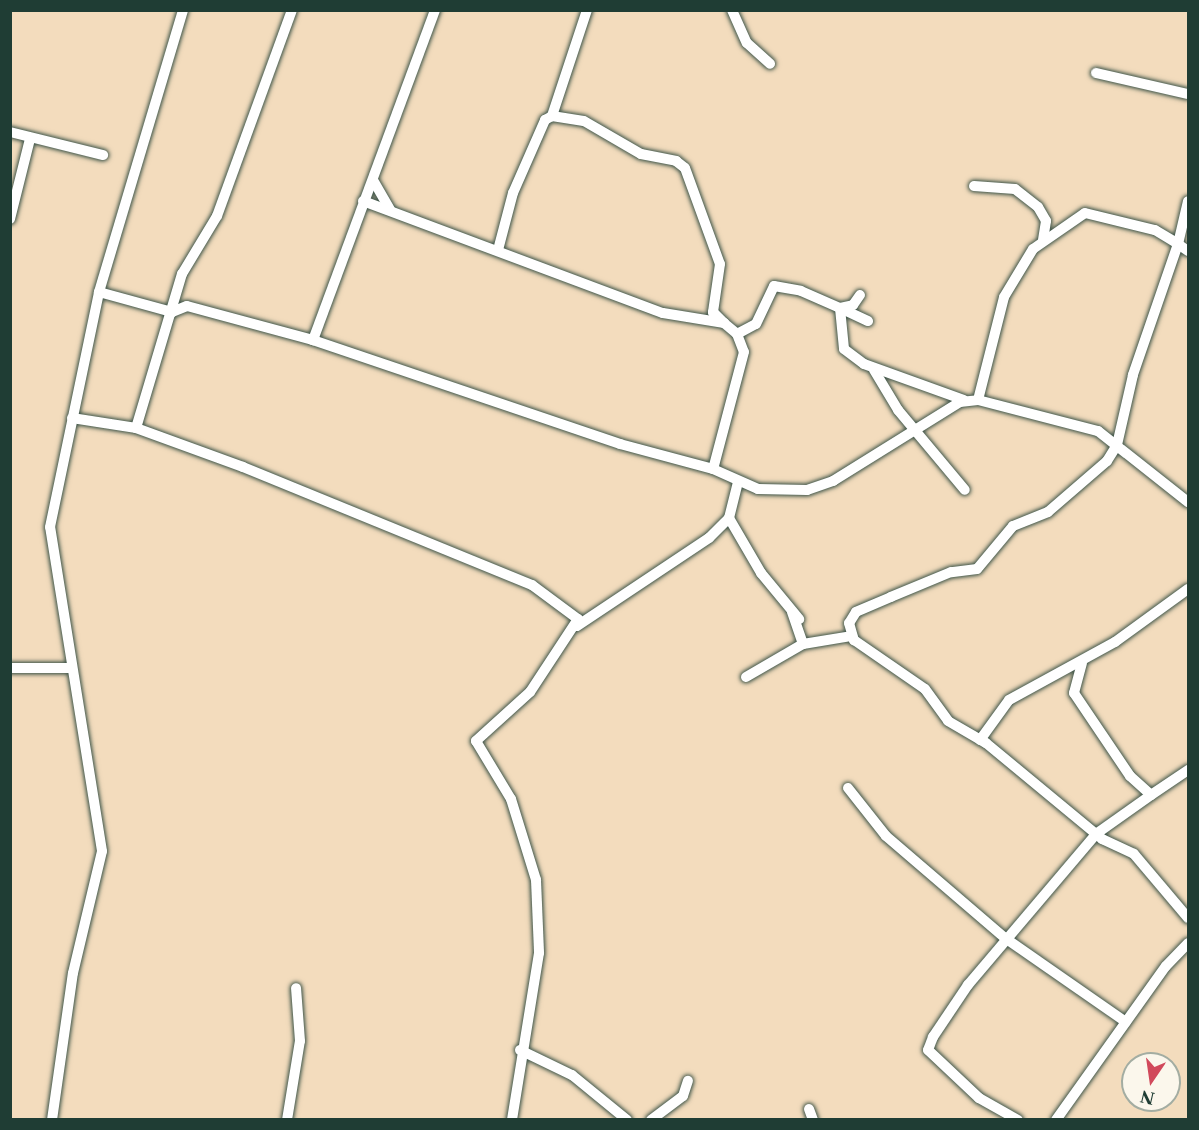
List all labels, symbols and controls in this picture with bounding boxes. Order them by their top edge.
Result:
north arrow [1121,1052,1181,1112]
text: N [1138,1086,1156,1109]

